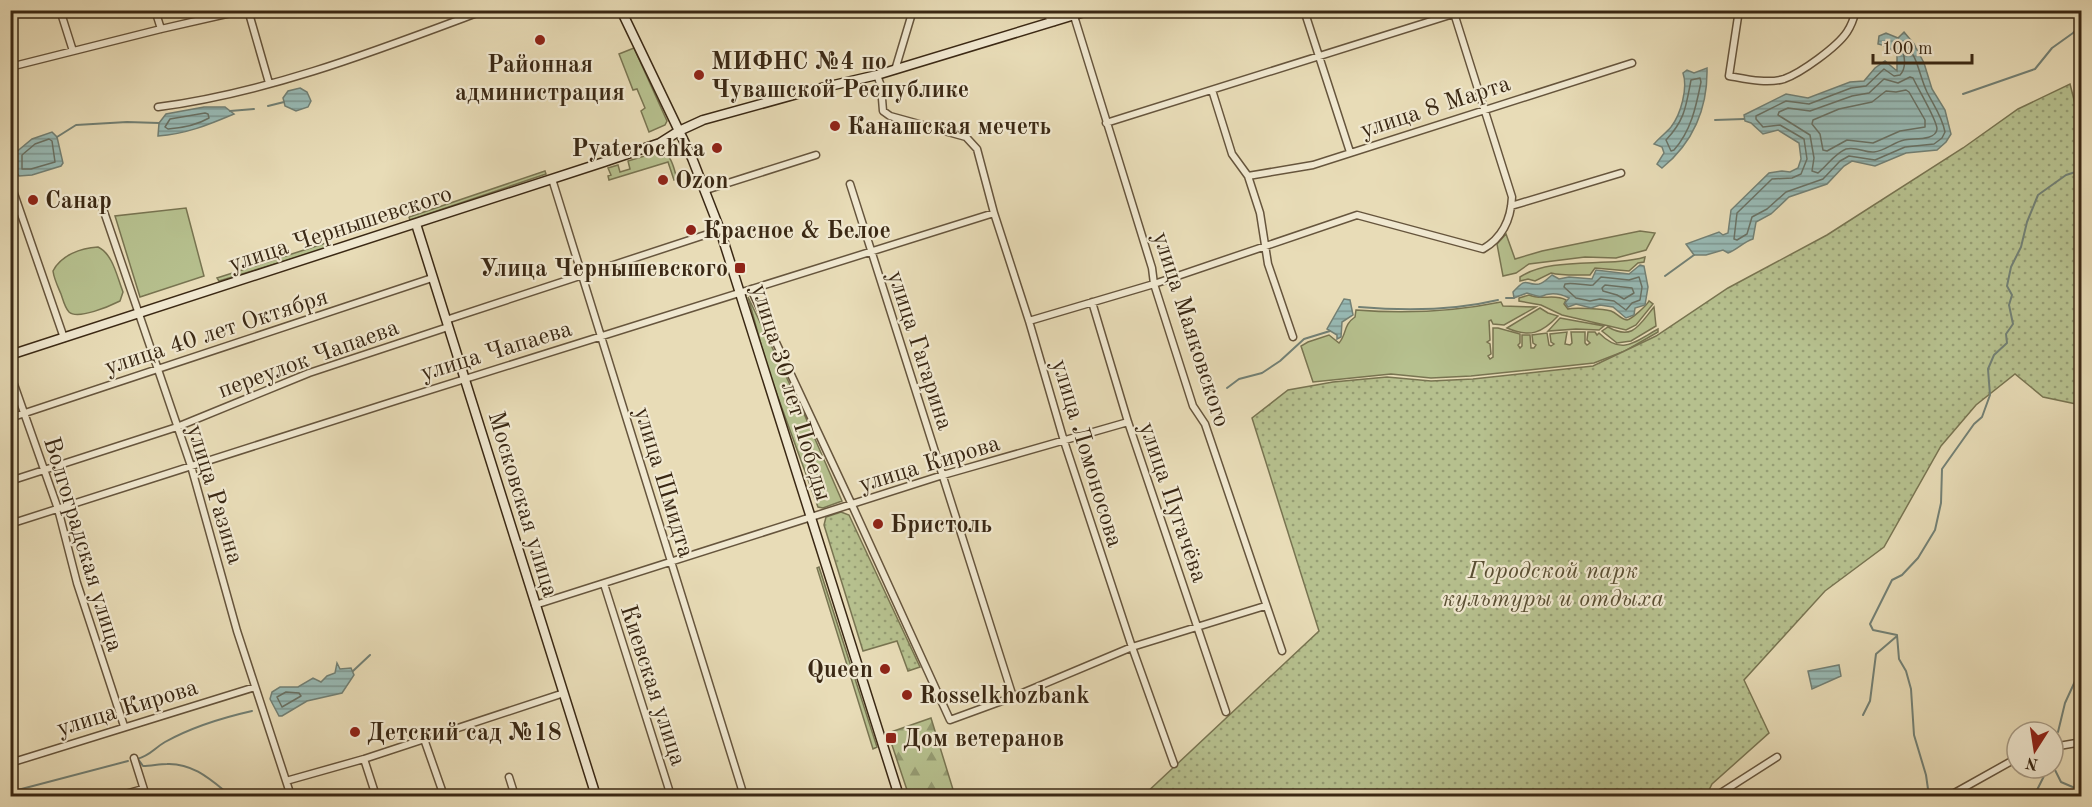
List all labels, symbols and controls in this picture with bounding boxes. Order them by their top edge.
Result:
scale bar [1873,27,1972,65]
marker: Районная администрация [533,33,547,47]
text: 100 m [1882,40,1933,58]
place label: МИФНС №4 по Чувашской Республике [711,51,969,103]
place label: Районная администрация [455,54,625,106]
marker: МИФНС №4 по Чувашской Республике [692,68,706,82]
street label: улица 8 Марта [1358,72,1514,143]
place label: Канашская мечеть [847,116,1051,140]
marker: Канашская мечеть [828,119,842,133]
place label: Pyaterochka [571,138,705,162]
marker: Pyaterochka [710,141,724,155]
place label: Ozon [675,170,729,194]
marker: Ozon [656,173,670,187]
street label: улица Чернышевского [226,182,455,277]
place label: Санар [45,190,112,214]
marker: Санар [26,193,40,207]
place label: Красное & Белое [703,220,891,244]
marker: Красное & Белое [684,223,698,237]
street label: улица Маяковского [1147,229,1233,430]
place label: Улица Чернышевского [480,258,728,282]
marker: Улица Чернышевского [733,261,747,275]
street label: улица Гагарина [882,268,956,433]
street label: улица 30 лет Победы [746,281,834,504]
street label: улица 40 лет Октября [102,285,331,380]
street label: переулок Чапаева [215,316,403,404]
street label: улица Чапаева [418,317,575,386]
street label: улица Ломоносова [1046,357,1126,551]
street label: улица Шмидта [629,404,697,561]
street label: Московская улица [482,409,562,600]
street label: улица Пугачёва [1133,419,1211,586]
street label: улица Разина [181,422,247,567]
street label: улица Кирова [856,432,1003,498]
street label: Волгоградская улица [38,434,126,655]
place label: Бристоль [890,514,992,538]
marker: Бристоль [871,517,885,531]
park label: Городской парк культуры и отдыха [1442,560,1664,612]
street label: Киевская улица [615,602,689,769]
place label: Queen [807,659,873,683]
marker: Queen [878,662,892,676]
street label: улица Кирова [54,676,201,742]
place label: Rosselkhozbank [919,685,1090,709]
marker: Rosselkhozbank [900,688,914,702]
north arrow [2005,720,2065,780]
place label: Детский сад №18 [367,722,562,746]
marker: Детский сад №18 [348,725,362,739]
place label: Дом ветеранов [903,728,1064,752]
marker: Дом ветеранов [884,731,898,745]
text: N [2024,753,2040,772]

